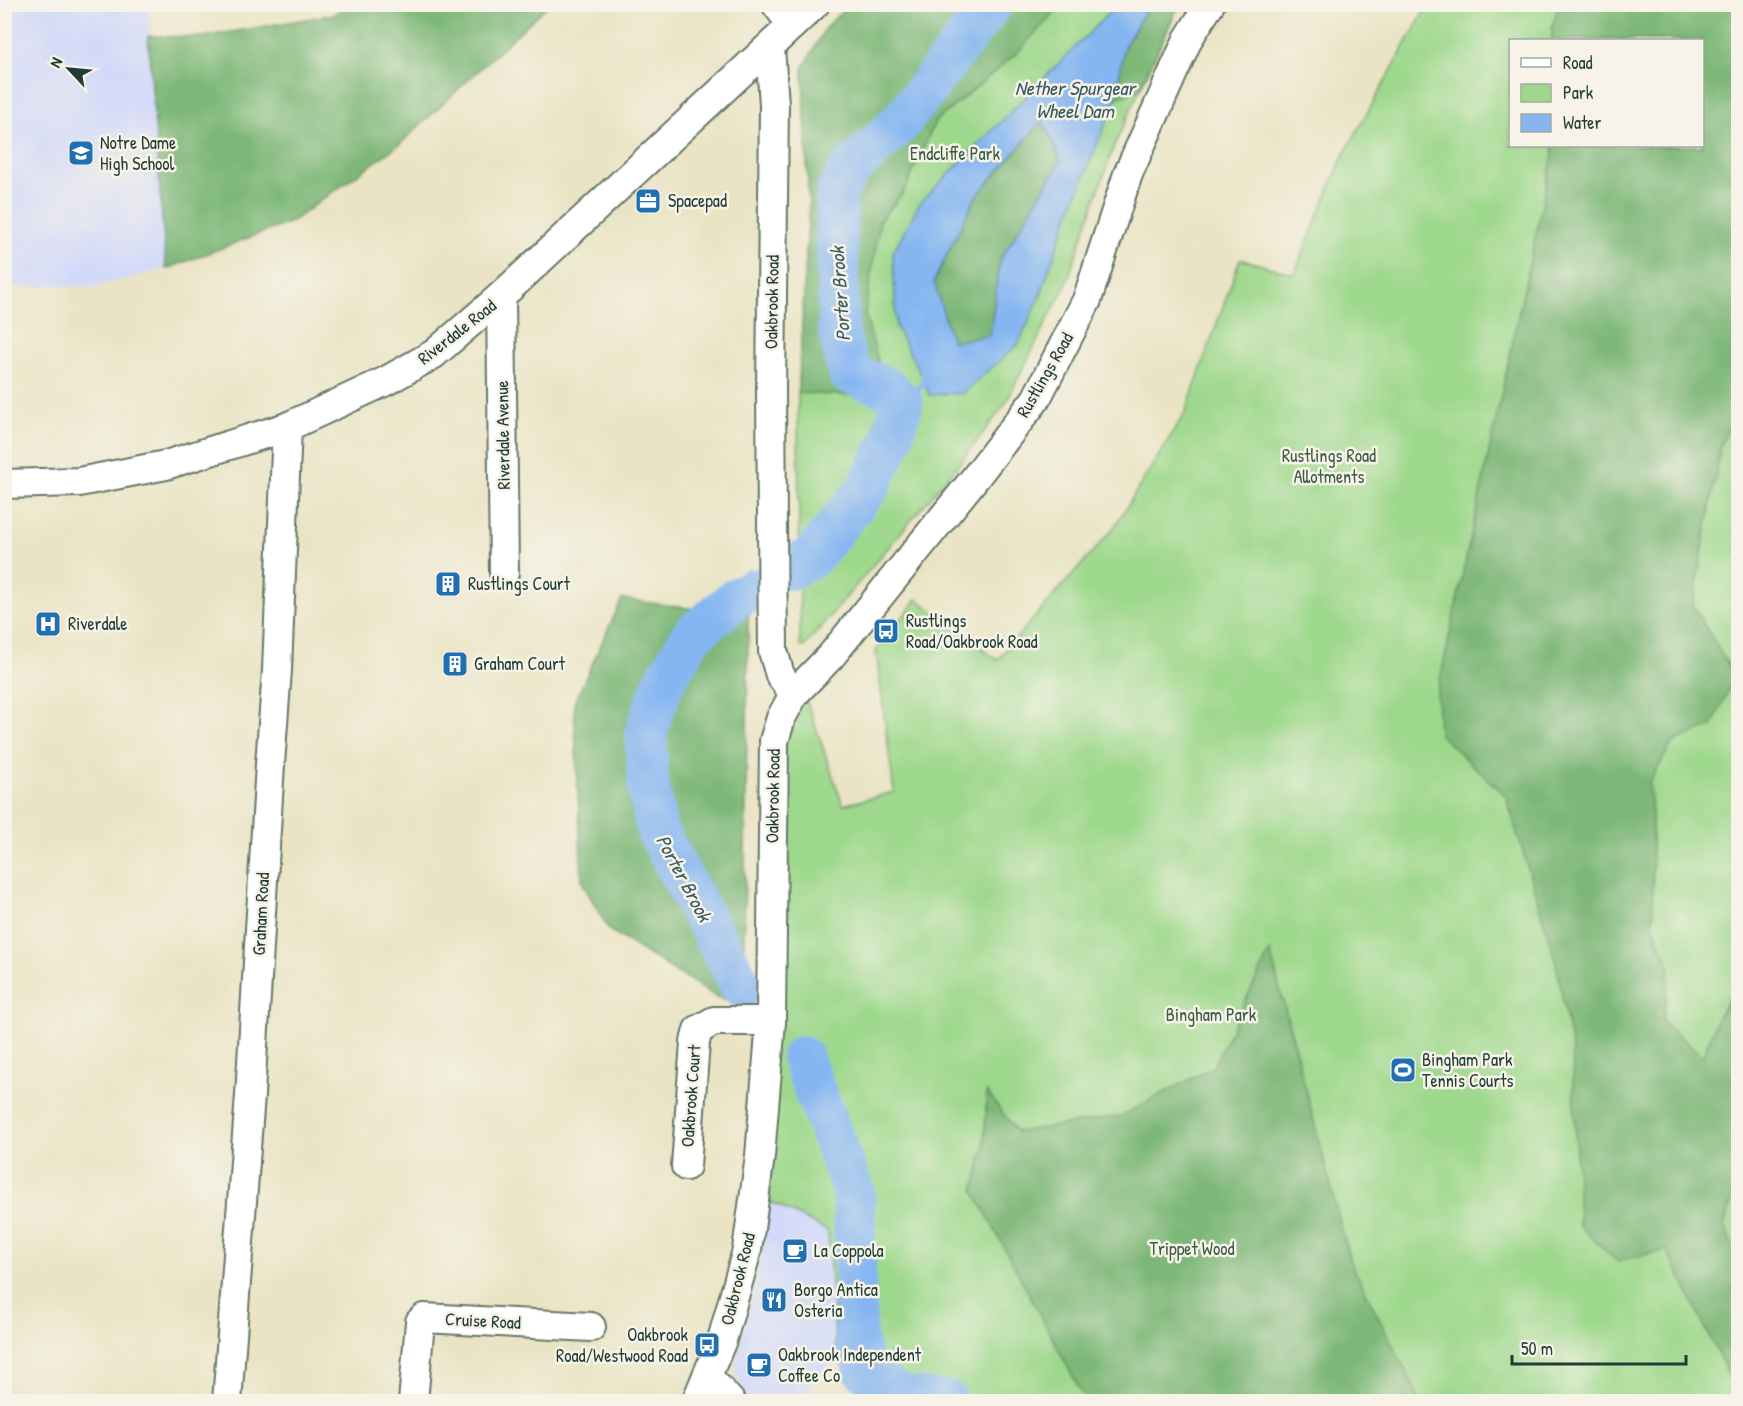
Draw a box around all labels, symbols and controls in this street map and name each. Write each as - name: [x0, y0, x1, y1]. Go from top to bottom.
- north arrow: [39, 39, 99, 99]
- legend: [1509, 39, 1704, 147]
- text: Road: [1563, 50, 1593, 75]
- text: N: [44, 53, 67, 71]
- water label: Nether Spurgear Wheel Dam: [1015, 74, 1137, 124]
- text: Park: [1563, 80, 1594, 105]
- text: Water: [1563, 110, 1601, 135]
- place label: Notre Dame High School: [100, 130, 176, 176]
- school or university icon: Notre Dame High School: [66, 138, 96, 168]
- park label: Endcliffe Park: [910, 141, 1000, 166]
- office icon: Spacepad: [633, 186, 663, 216]
- place label: Spacepad: [668, 188, 727, 213]
- water label: Porter Brook: [823, 244, 856, 342]
- street label: Oakbrook Road: [758, 255, 785, 349]
- street label: Riverdale Road: [412, 293, 501, 370]
- street label: Rustlings Road: [1010, 328, 1079, 422]
- street label: Riverdale Avenue: [489, 380, 516, 490]
- park label: Rustlings Road Allotments: [1282, 443, 1376, 489]
- building icon: Rustlings Court: [433, 569, 463, 599]
- place label: Rustlings Court: [468, 571, 571, 596]
- place label: Rustlings Road/Oakbrook Road: [906, 608, 1038, 654]
- hospital icon: Riverdale: [33, 609, 63, 639]
- place label: Riverdale: [68, 611, 128, 636]
- bus stop icon: Rustlings Road/Oakbrook Road: [871, 616, 901, 646]
- building icon: Graham Court: [440, 649, 470, 679]
- place label: Graham Court: [474, 651, 566, 676]
- street label: Oakbrook Road: [759, 749, 786, 843]
- water label: Porter Brook: [650, 830, 719, 927]
- street label: Graham Road: [246, 872, 275, 956]
- park label: Bingham Park: [1166, 1002, 1257, 1027]
- street label: Oakbrook Court: [674, 1043, 707, 1148]
- place label: Bingham Park Tennis Courts: [1422, 1047, 1513, 1093]
- sports icon: Bingham Park Tennis Courts: [1388, 1055, 1418, 1085]
- street label: Oakbrook Road: [714, 1230, 761, 1328]
- cafe icon: La Coppola: [780, 1236, 810, 1266]
- park label: Trippet Wood: [1150, 1236, 1234, 1261]
- place label: La Coppola: [814, 1238, 884, 1263]
- place label: Borgo Antica Osteria: [794, 1277, 878, 1323]
- restaurant icon: Borgo Antica Osteria: [759, 1285, 789, 1315]
- street label: Cruise Road: [445, 1306, 522, 1335]
- place label: Oakbrook Road/Westwood Road: [556, 1322, 689, 1368]
- scale bar: [1512, 1328, 1686, 1366]
- bus stop icon: Oakbrook Road/Westwood Road: [692, 1330, 722, 1360]
- text: 50 m: [1521, 1336, 1553, 1361]
- place label: Oakbrook Independent Coffee Co: [778, 1342, 922, 1388]
- cafe icon: Oakbrook Independent Coffee Co: [744, 1350, 774, 1380]

